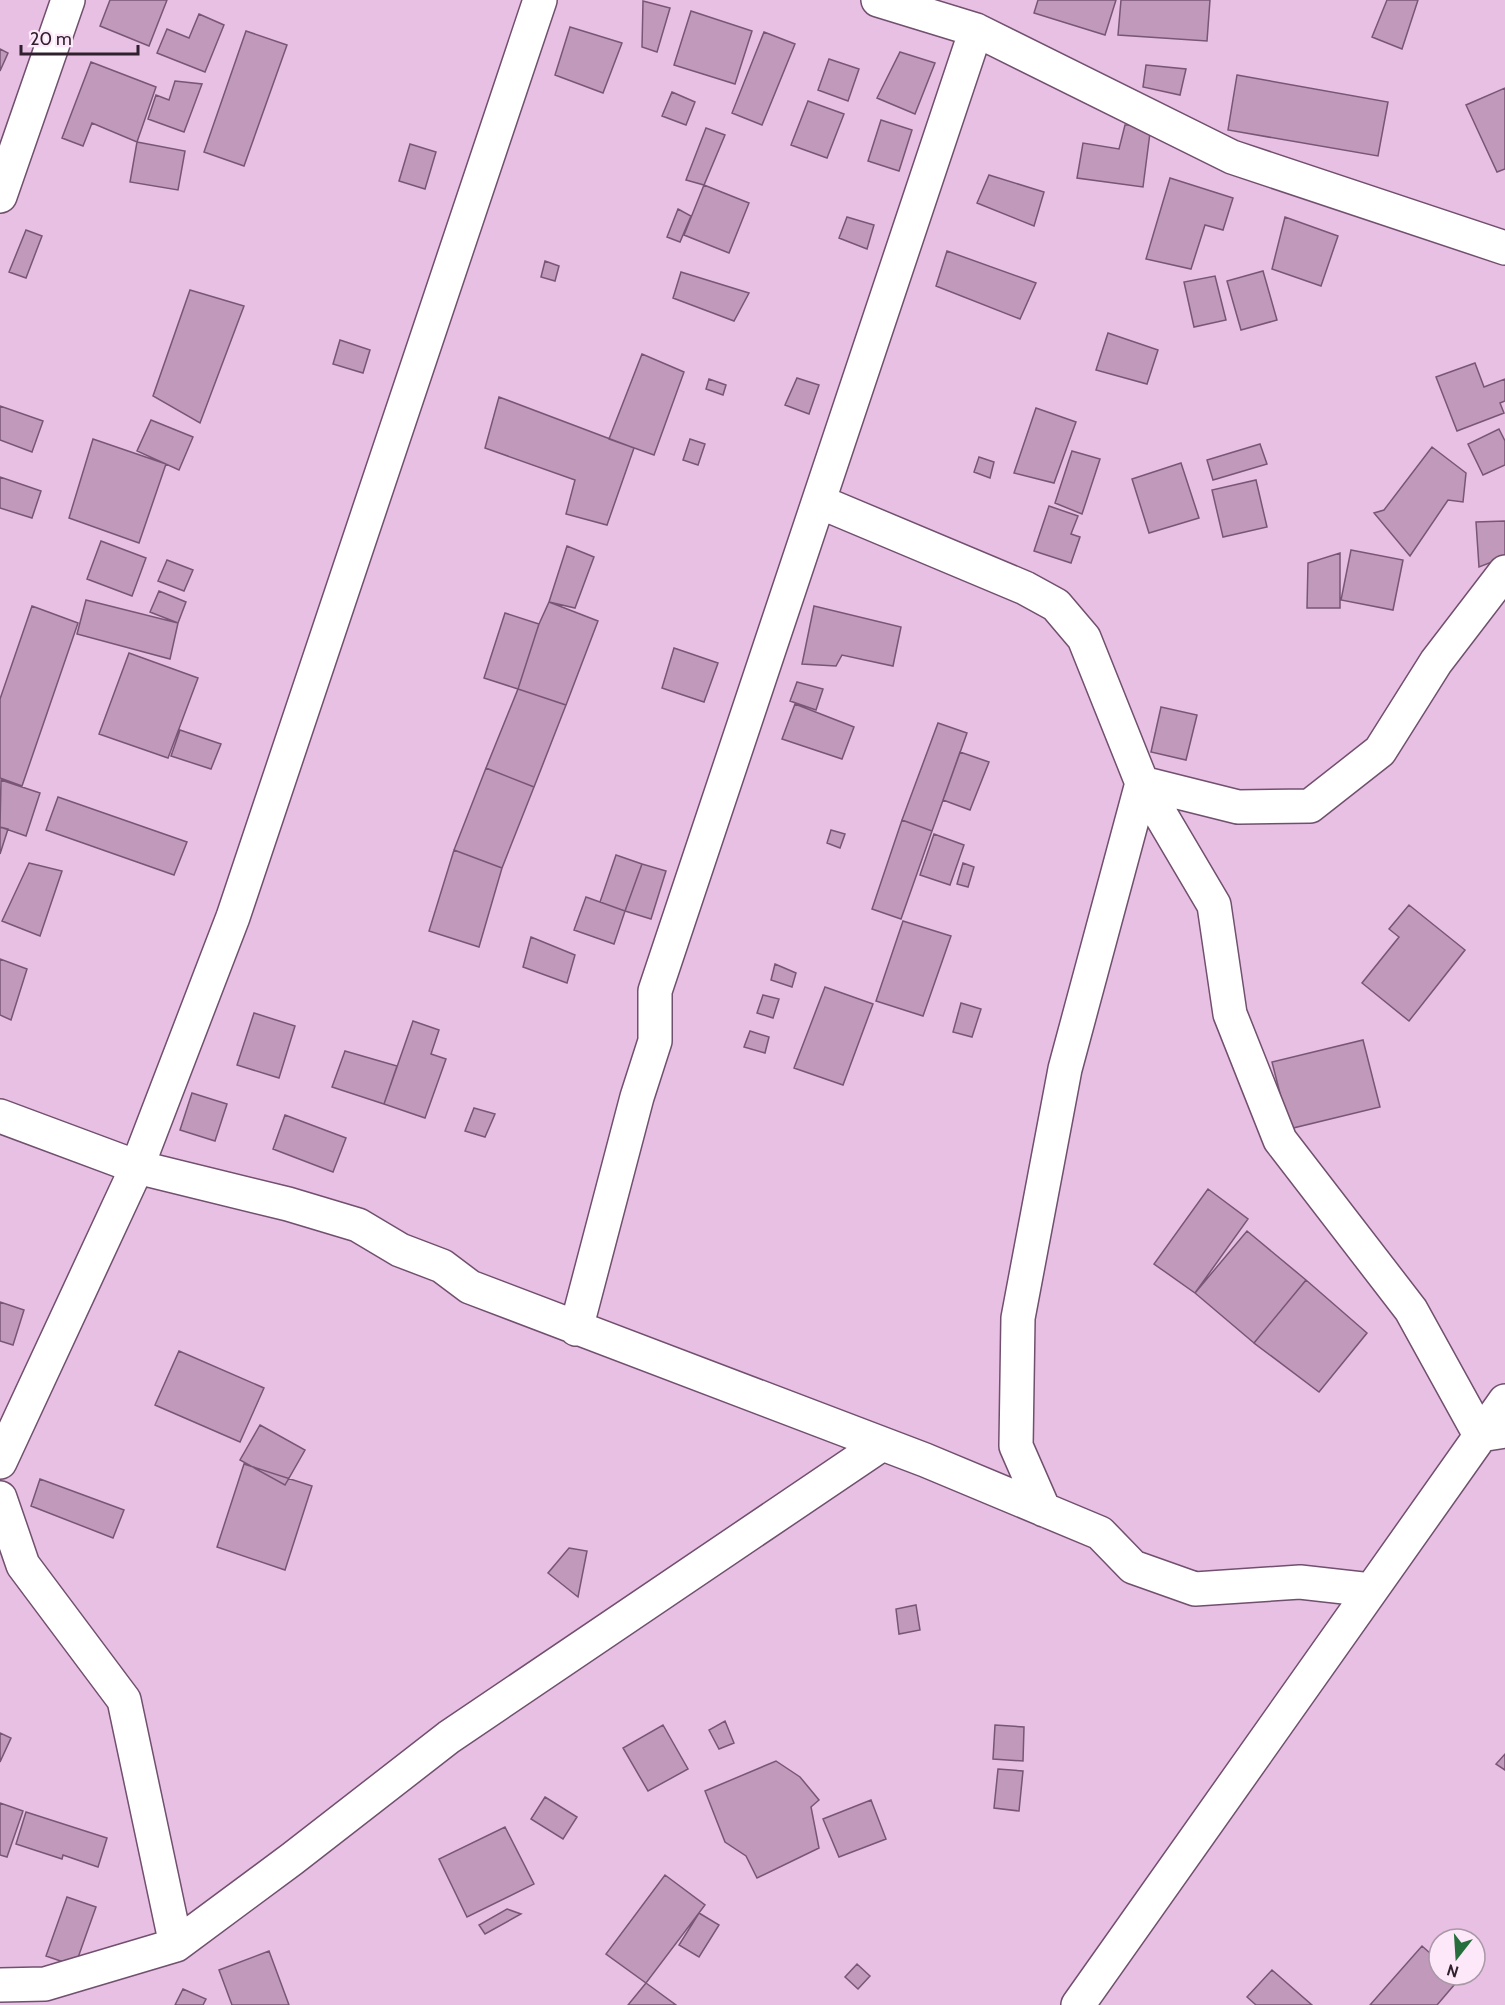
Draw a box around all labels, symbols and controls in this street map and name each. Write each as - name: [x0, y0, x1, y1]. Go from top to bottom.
- scale bar: [21, 18, 138, 56]
- text: 20 m: [30, 28, 72, 50]
- north arrow: [1427, 1927, 1487, 1987]
- text: N: [1445, 1960, 1461, 1982]

